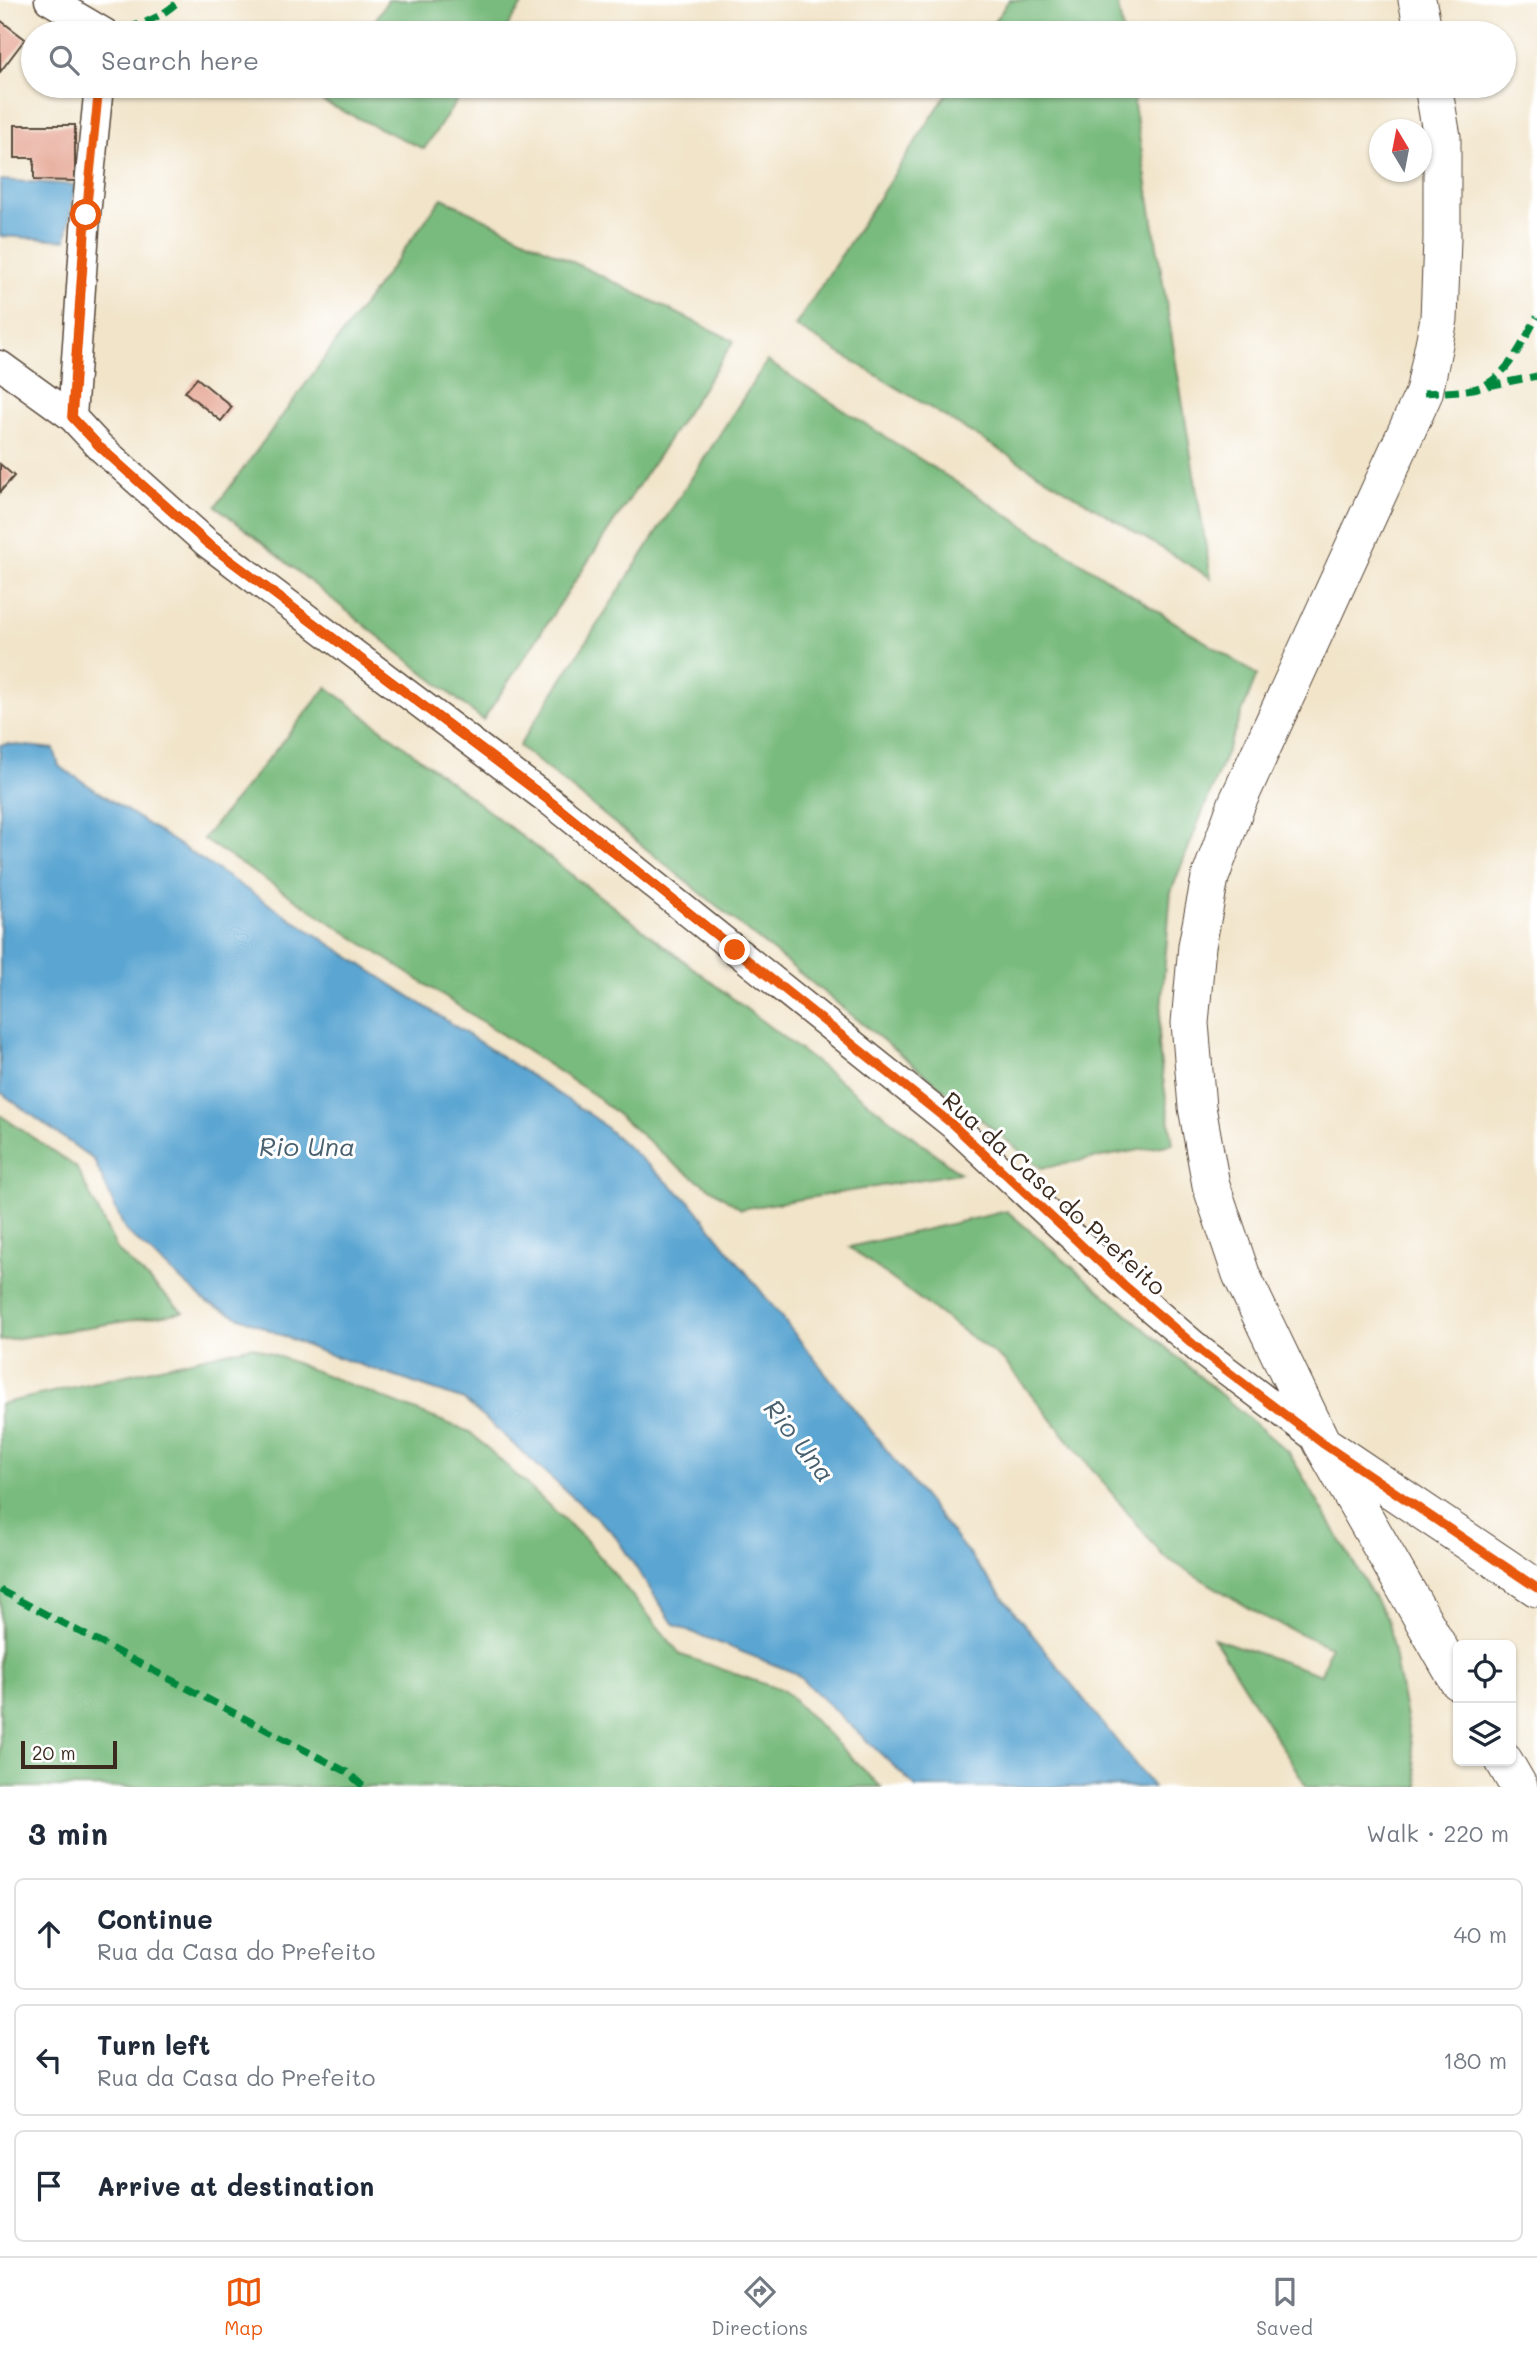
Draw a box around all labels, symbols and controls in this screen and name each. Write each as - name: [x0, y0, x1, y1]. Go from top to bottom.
- search box: [21, 21, 1516, 98]
- icon: search: [45, 41, 83, 79]
- text: Search here: [101, 43, 259, 77]
- north arrow: [1369, 119, 1432, 182]
- route start: [70, 199, 101, 230]
- route end: [719, 934, 750, 965]
- street label: Rua da Casa do Prefeito: [937, 1084, 1173, 1302]
- water label: Rio Una: [259, 1129, 355, 1163]
- water label: Rio Una: [757, 1392, 843, 1489]
- map controls: [1453, 1640, 1516, 1766]
- button: locate: [1453, 1640, 1516, 1703]
- button: layers: [1453, 1703, 1516, 1766]
- scale bar: [21, 1738, 117, 1770]
- text: 20 m: [32, 1740, 76, 1765]
- text: 3 min: [28, 1813, 108, 1853]
- text: Walk · 220 m: [1366, 1818, 1509, 1848]
- text: Continue: [97, 1902, 213, 1936]
- icon: ahead: [30, 1915, 68, 1953]
- text: 40 m: [1454, 1919, 1507, 1949]
- text: Rua da Casa do Prefeito: [97, 1936, 375, 1966]
- text: Turn left: [97, 2028, 210, 2062]
- icon: left: [30, 2041, 68, 2079]
- text: 180 m: [1443, 2045, 1507, 2075]
- text: Rua da Casa do Prefeito: [97, 2062, 375, 2092]
- icon: arrive: [30, 2167, 68, 2205]
- text: Arrive at destination: [97, 2169, 374, 2203]
- tab: Map: [224, 2273, 263, 2340]
- tab: Directions: [711, 2273, 808, 2340]
- tab: Saved: [1256, 2273, 1313, 2340]

